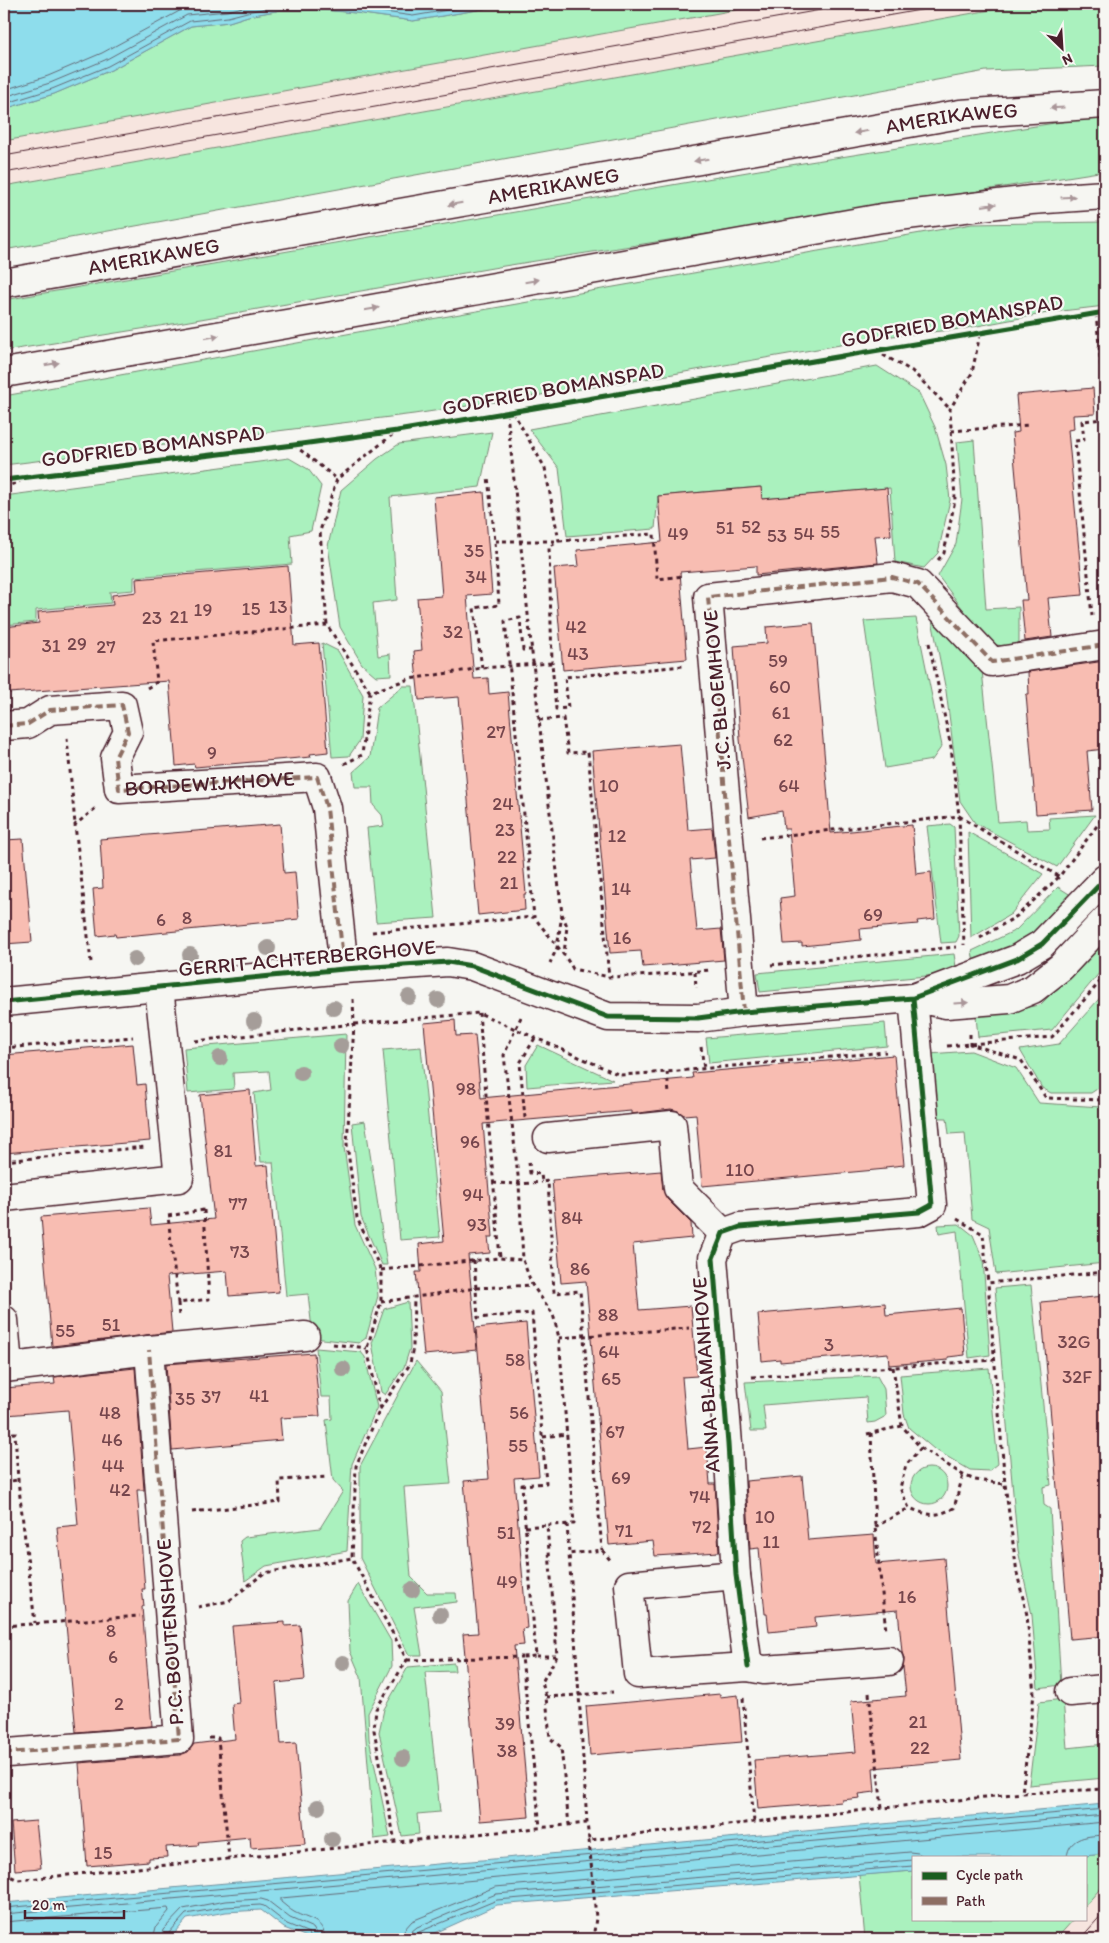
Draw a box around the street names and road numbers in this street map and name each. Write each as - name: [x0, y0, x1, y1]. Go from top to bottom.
- street label: AMERIKAWEG: [883, 97, 1019, 139]
- street label: AMERIKAWEG: [486, 161, 621, 209]
- street label: AMERIKAWEG: [86, 232, 221, 280]
- street label: GODFRIED BOMANSPAD: [839, 289, 1065, 352]
- street label: GODFRIED BOMANSPAD: [440, 357, 666, 420]
- street label: GODFRIED BOMANSPAD: [40, 419, 266, 472]
- street label: J.C. BLOEMHOVE: [697, 609, 736, 771]
- street label: BORDEWIJKHOVE: [124, 765, 295, 801]
- street label: GERRIT ACHTERBERGHOVE: [177, 934, 437, 981]
- street label: ANNA BLAMANHOVE: [686, 1276, 725, 1474]
- street label: P.C. BOUTENSHOVE: [151, 1538, 188, 1726]

